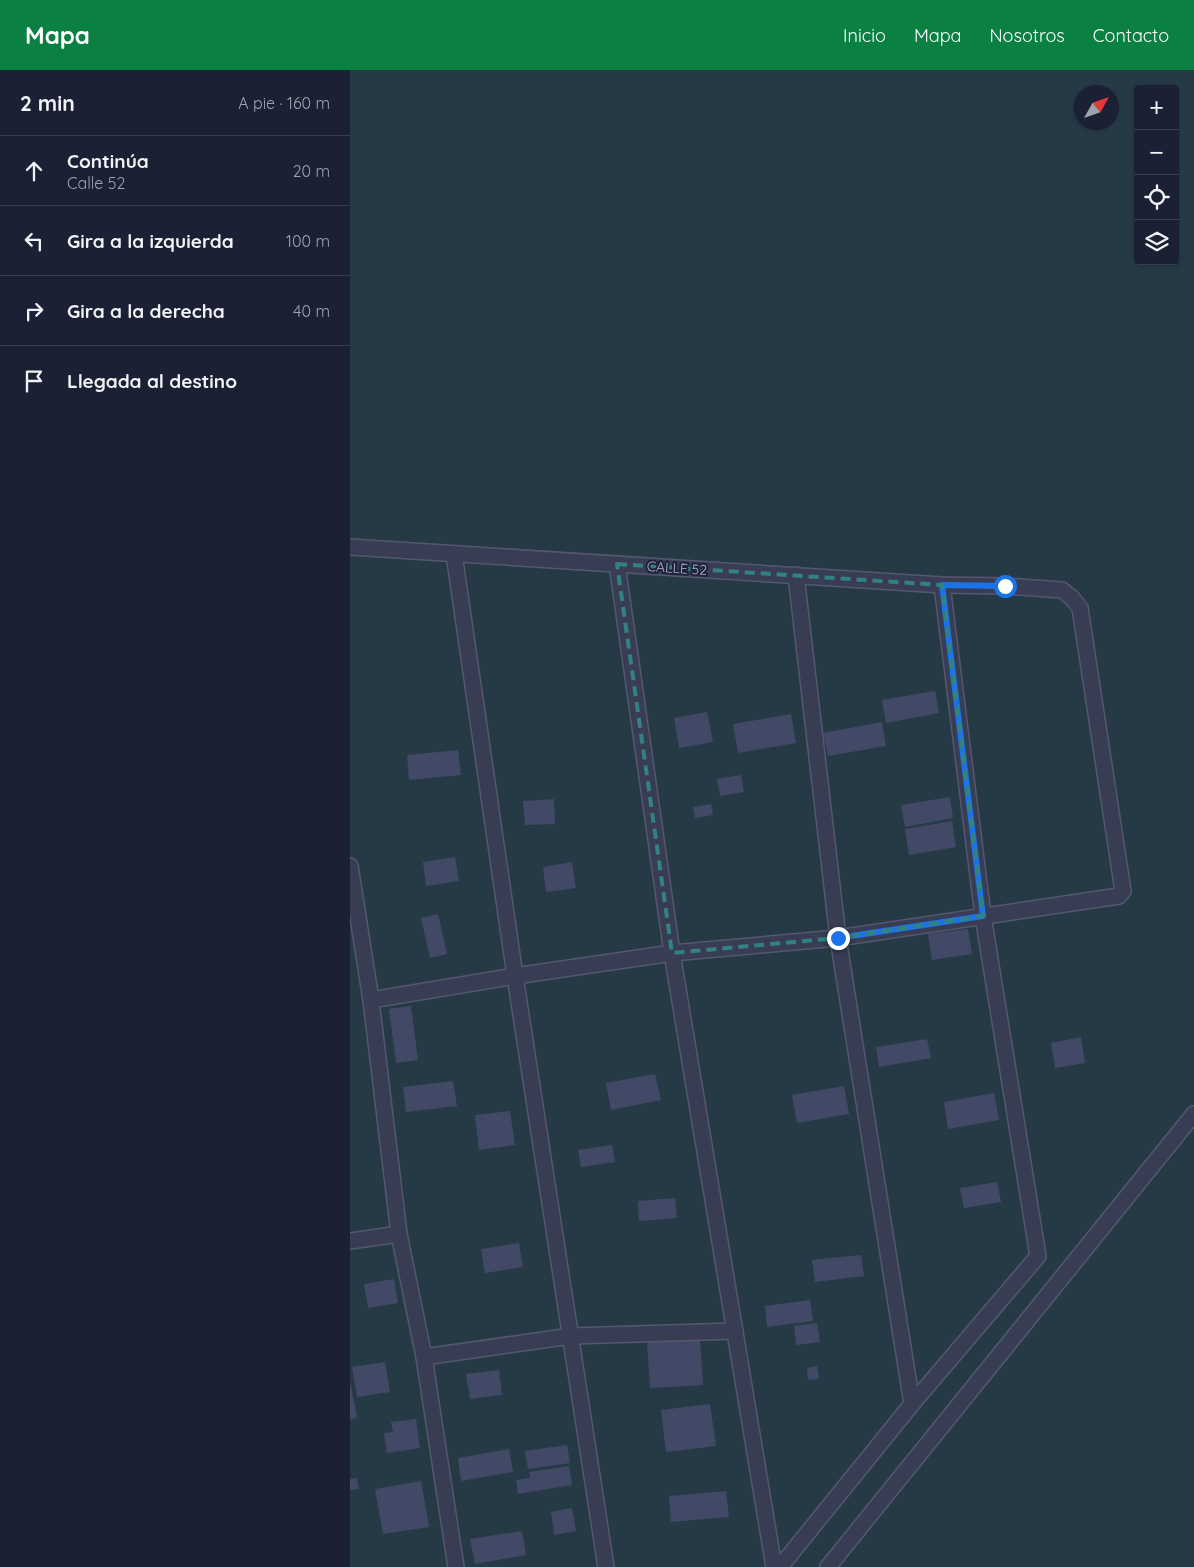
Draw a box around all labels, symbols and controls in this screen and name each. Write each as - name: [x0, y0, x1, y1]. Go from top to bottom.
- text: Mapa: [25, 20, 90, 50]
- text: Inicio: [843, 24, 886, 47]
- text: Mapa: [914, 24, 962, 47]
- text: Nosotros: [990, 24, 1065, 47]
- text: Contacto: [1093, 24, 1169, 47]
- north arrow: [1074, 85, 1119, 130]
- map controls: [1134, 85, 1179, 265]
- button: +: [1134, 85, 1179, 130]
- text: 2 min: [20, 90, 75, 116]
- text: A pie · 160 m: [238, 93, 330, 113]
- button: −: [1134, 130, 1179, 175]
- text: Continúa: [67, 149, 149, 173]
- icon: ahead: [20, 157, 48, 185]
- text: 20 m: [293, 161, 330, 181]
- text: Calle 52: [67, 173, 125, 193]
- button: locate: [1134, 175, 1179, 220]
- button: layers: [1134, 220, 1179, 265]
- icon: left: [20, 227, 48, 255]
- text: Gira a la izquierda: [67, 229, 234, 253]
- text: 100 m: [286, 231, 330, 251]
- icon: right: [20, 297, 48, 325]
- text: Gira a la derecha: [67, 299, 225, 323]
- text: 40 m: [293, 301, 330, 321]
- icon: arrive: [20, 367, 48, 395]
- text: Llegada al destino: [67, 369, 237, 393]
- street label: CALLE 52: [646, 557, 708, 579]
- route start: [994, 575, 1017, 598]
- route end: [827, 927, 850, 950]

